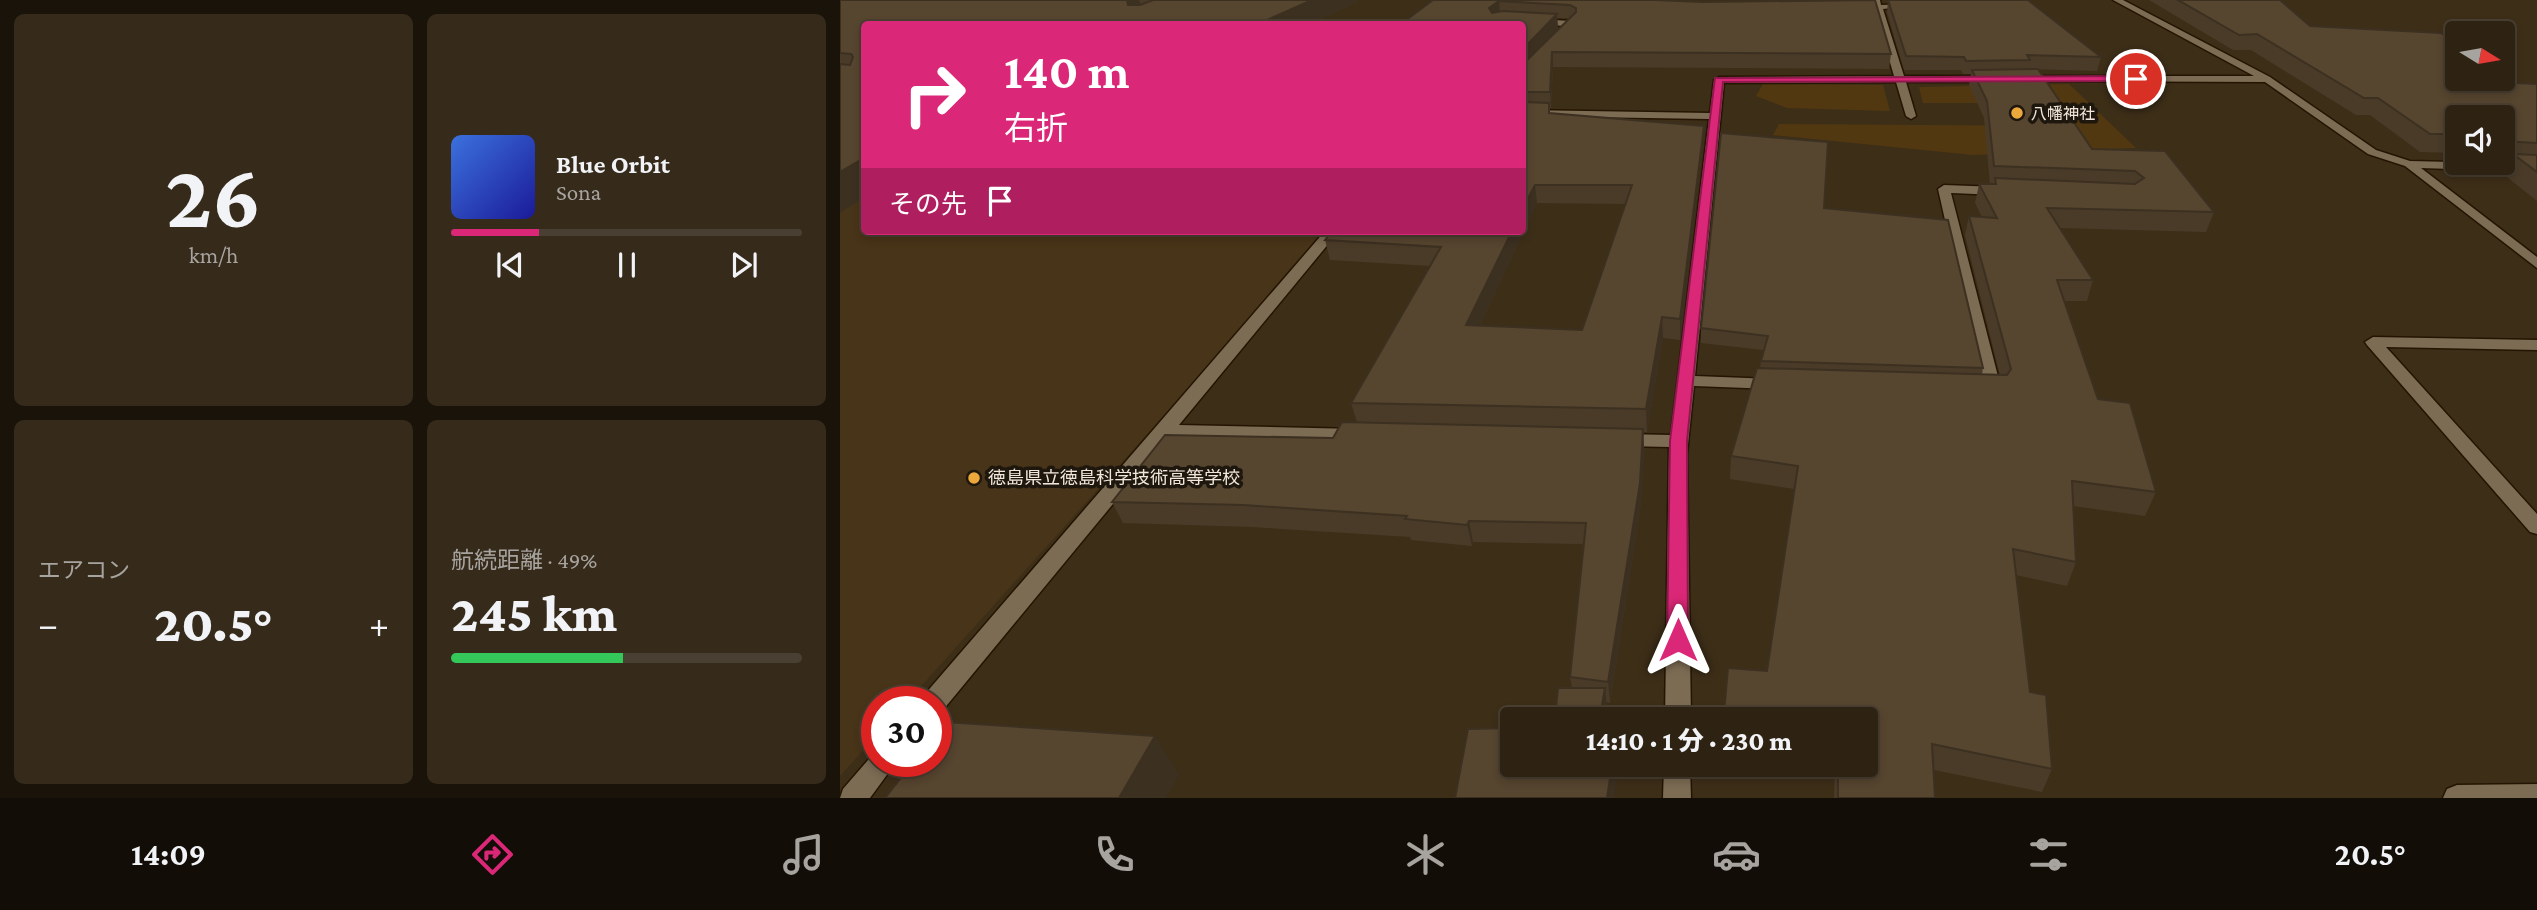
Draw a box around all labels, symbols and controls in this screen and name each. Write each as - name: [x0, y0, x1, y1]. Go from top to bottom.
- north arrow: [2445, 21, 2515, 91]
- map controls: [2445, 21, 2515, 175]
- text: 140 m: [1004, 44, 1129, 99]
- icon: right: [889, 49, 980, 140]
- pin: [2106, 49, 2166, 109]
- icon: arrive: [2117, 60, 2155, 98]
- marker: 八幡神社: [2009, 105, 2025, 121]
- place label: 八幡神社: [2031, 105, 2095, 122]
- button: sound: [2445, 105, 2515, 175]
- text: 右折: [1004, 110, 1068, 146]
- text: 26: [165, 145, 262, 247]
- text: Blue Orbit: [556, 150, 670, 179]
- text: Sona: [556, 179, 601, 205]
- icon: arrive: [981, 182, 1019, 220]
- text: その先: [889, 190, 967, 219]
- text: km/h: [189, 242, 238, 268]
- icon: previous: [491, 246, 529, 284]
- icon: pause: [608, 246, 646, 284]
- icon: next: [725, 246, 763, 284]
- place label: 徳島県立徳島科学技術高等学校: [988, 468, 1240, 488]
- marker: 徳島県立徳島科学技術高等学校: [966, 470, 982, 486]
- text: 航続距離 · 49%: [451, 547, 597, 573]
- text: エアコン: [38, 557, 130, 583]
- text: 245 km: [451, 584, 617, 642]
- text: 20.5°: [154, 594, 273, 652]
- text: −: [38, 603, 58, 645]
- text: +: [369, 603, 389, 645]
- position arrow: [1641, 603, 1715, 677]
- speed limit sign: 30: [861, 686, 952, 777]
- text: 14:10 · 1 分 · 230 m: [1586, 727, 1792, 756]
- icon: directions: [468, 830, 517, 879]
- icon: music: [779, 830, 828, 879]
- icon: phone: [1090, 830, 1139, 879]
- icon: climate: [1401, 830, 1450, 879]
- icon: car: [1712, 830, 1761, 879]
- icon: filters: [2024, 830, 2073, 879]
- text: 14:09: [131, 836, 206, 872]
- text: 20.5°: [2335, 836, 2406, 872]

